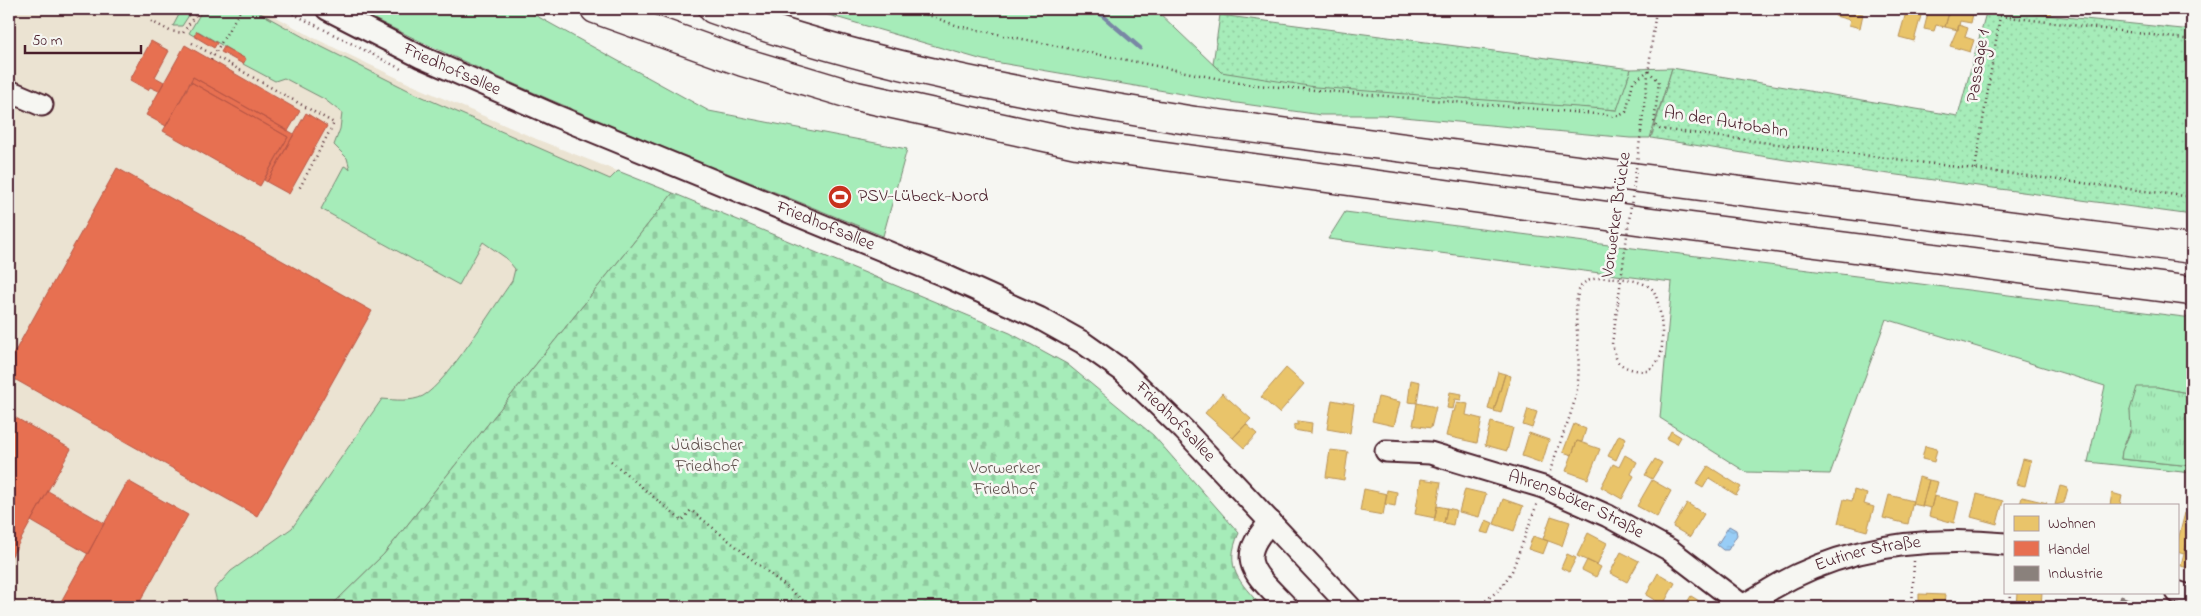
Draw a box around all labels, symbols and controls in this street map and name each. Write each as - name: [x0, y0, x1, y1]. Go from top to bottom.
- scale bar: [25, 22, 141, 54]
- street label: Passage 1: [1960, 27, 1999, 104]
- text: 50 m: [32, 30, 63, 52]
- street label: Friedhofsallee: [397, 36, 506, 104]
- street label: An der Autobahn: [1662, 100, 1790, 146]
- street label: Vorwerker Brücke: [1595, 150, 1639, 281]
- sports icon: PSV-Lübeck-Nord: [827, 184, 853, 210]
- place label: PSV-Lübeck-Nord: [858, 184, 988, 210]
- street label: Friedhofsallee: [771, 194, 880, 259]
- street label: Friedhofsallee: [1128, 375, 1222, 469]
- park label: Jüdischer Friedhof: [671, 433, 743, 480]
- park label: Vorwerker Friedhof: [969, 456, 1041, 503]
- street label: Ahrensböker Straße: [1505, 464, 1649, 547]
- legend: [2004, 504, 2178, 594]
- text: Wohnen: [2048, 513, 2096, 535]
- street label: Eutiner Straße: [1811, 530, 1923, 579]
- text: Handel: [2048, 539, 2090, 561]
- text: Industrie: [2048, 563, 2103, 585]

